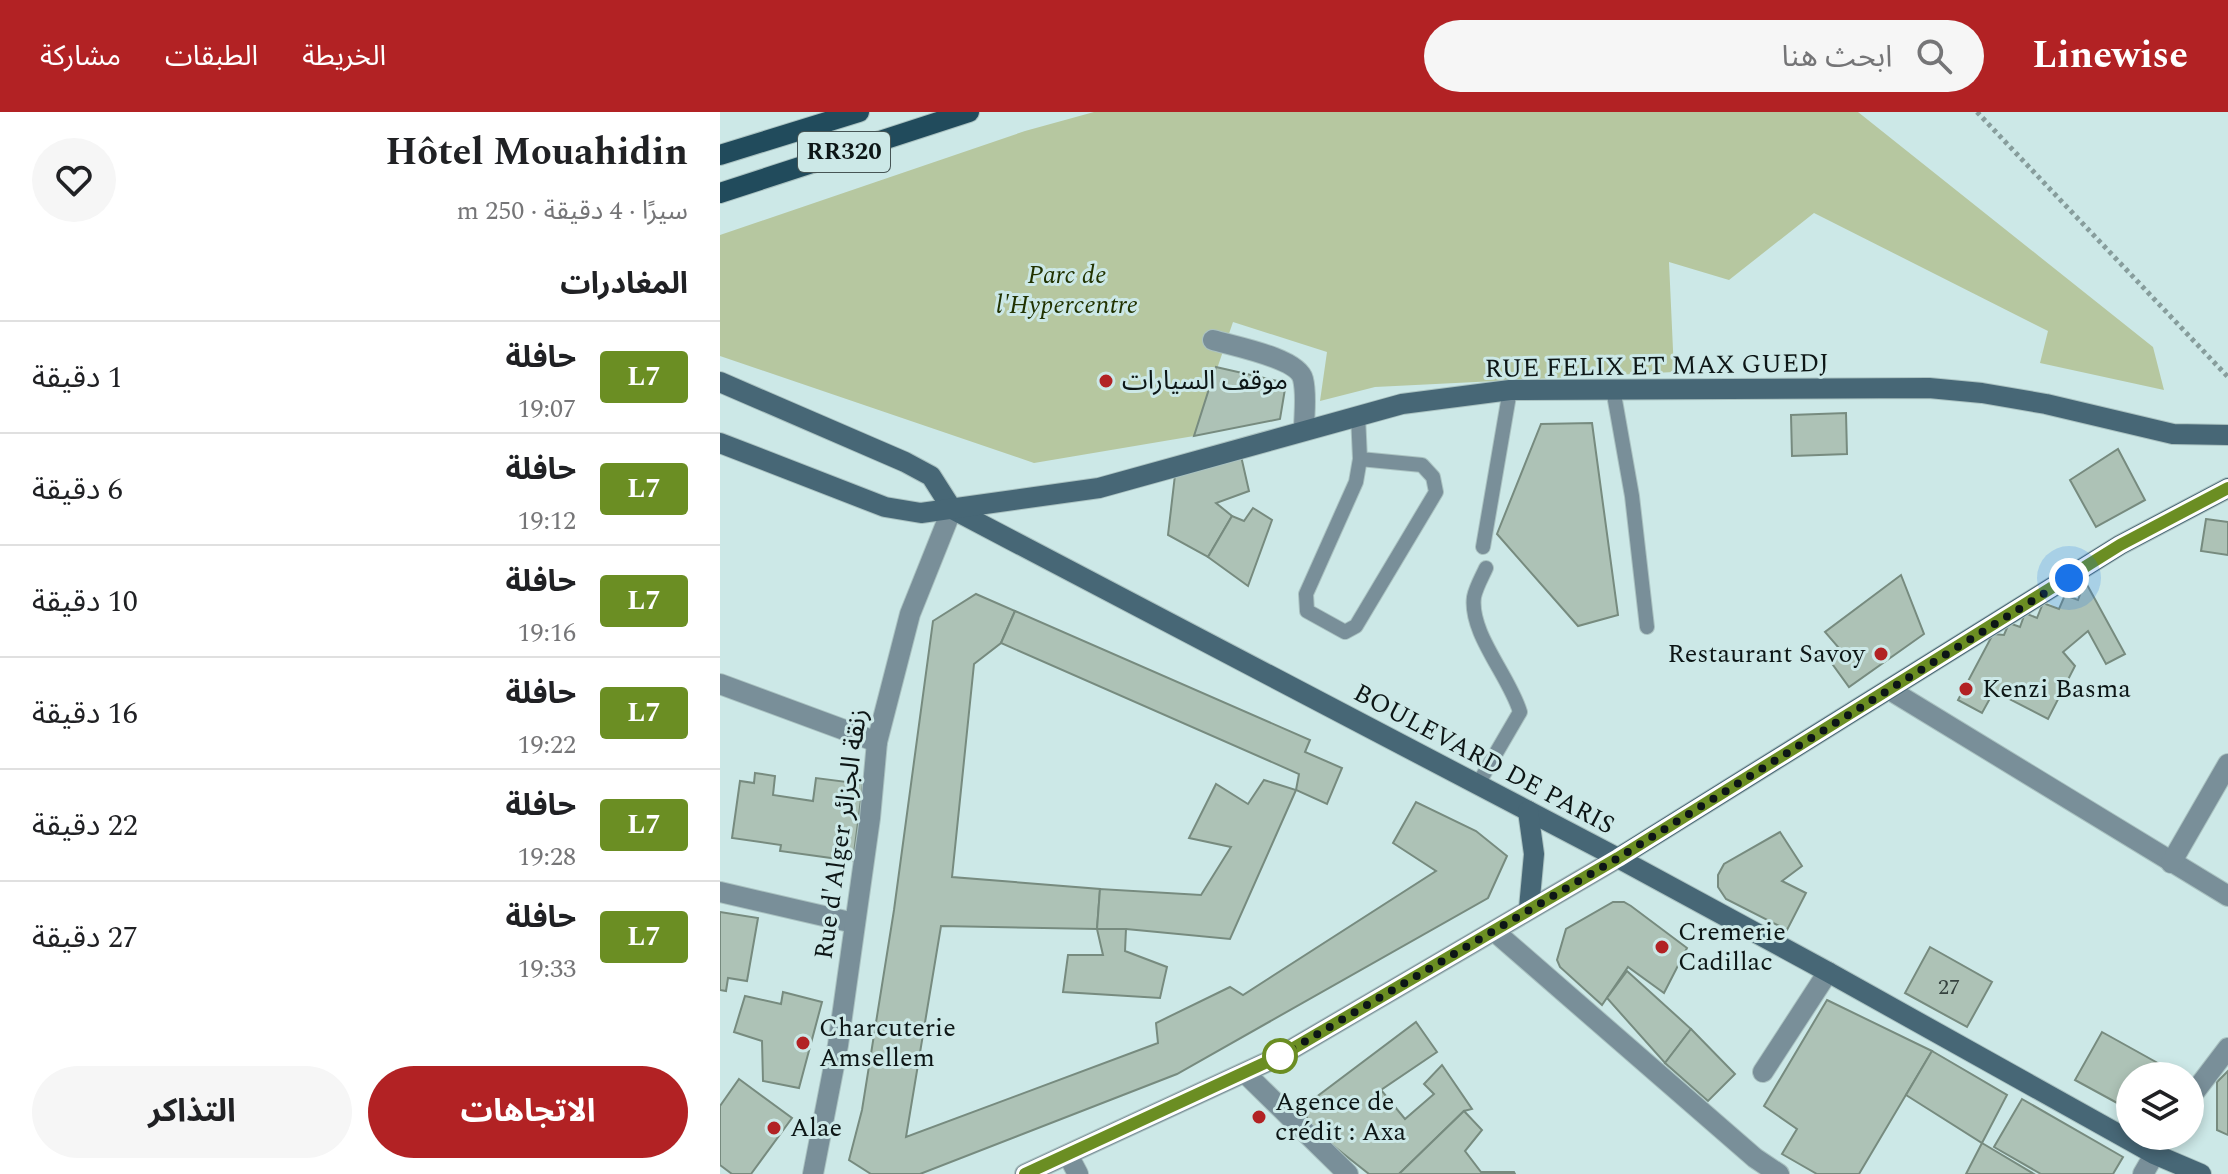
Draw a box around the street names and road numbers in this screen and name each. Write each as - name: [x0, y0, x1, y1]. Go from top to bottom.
- road number: RR320: [798, 132, 890, 172]
- street label: RUE FELIX ET MAX GUEDJ: [1484, 343, 1830, 389]
- street label: BOULEVARD DE PARIS: [1346, 673, 1622, 845]
- street label: Rue d'Alger زنقة الجزائر: [804, 706, 878, 962]

